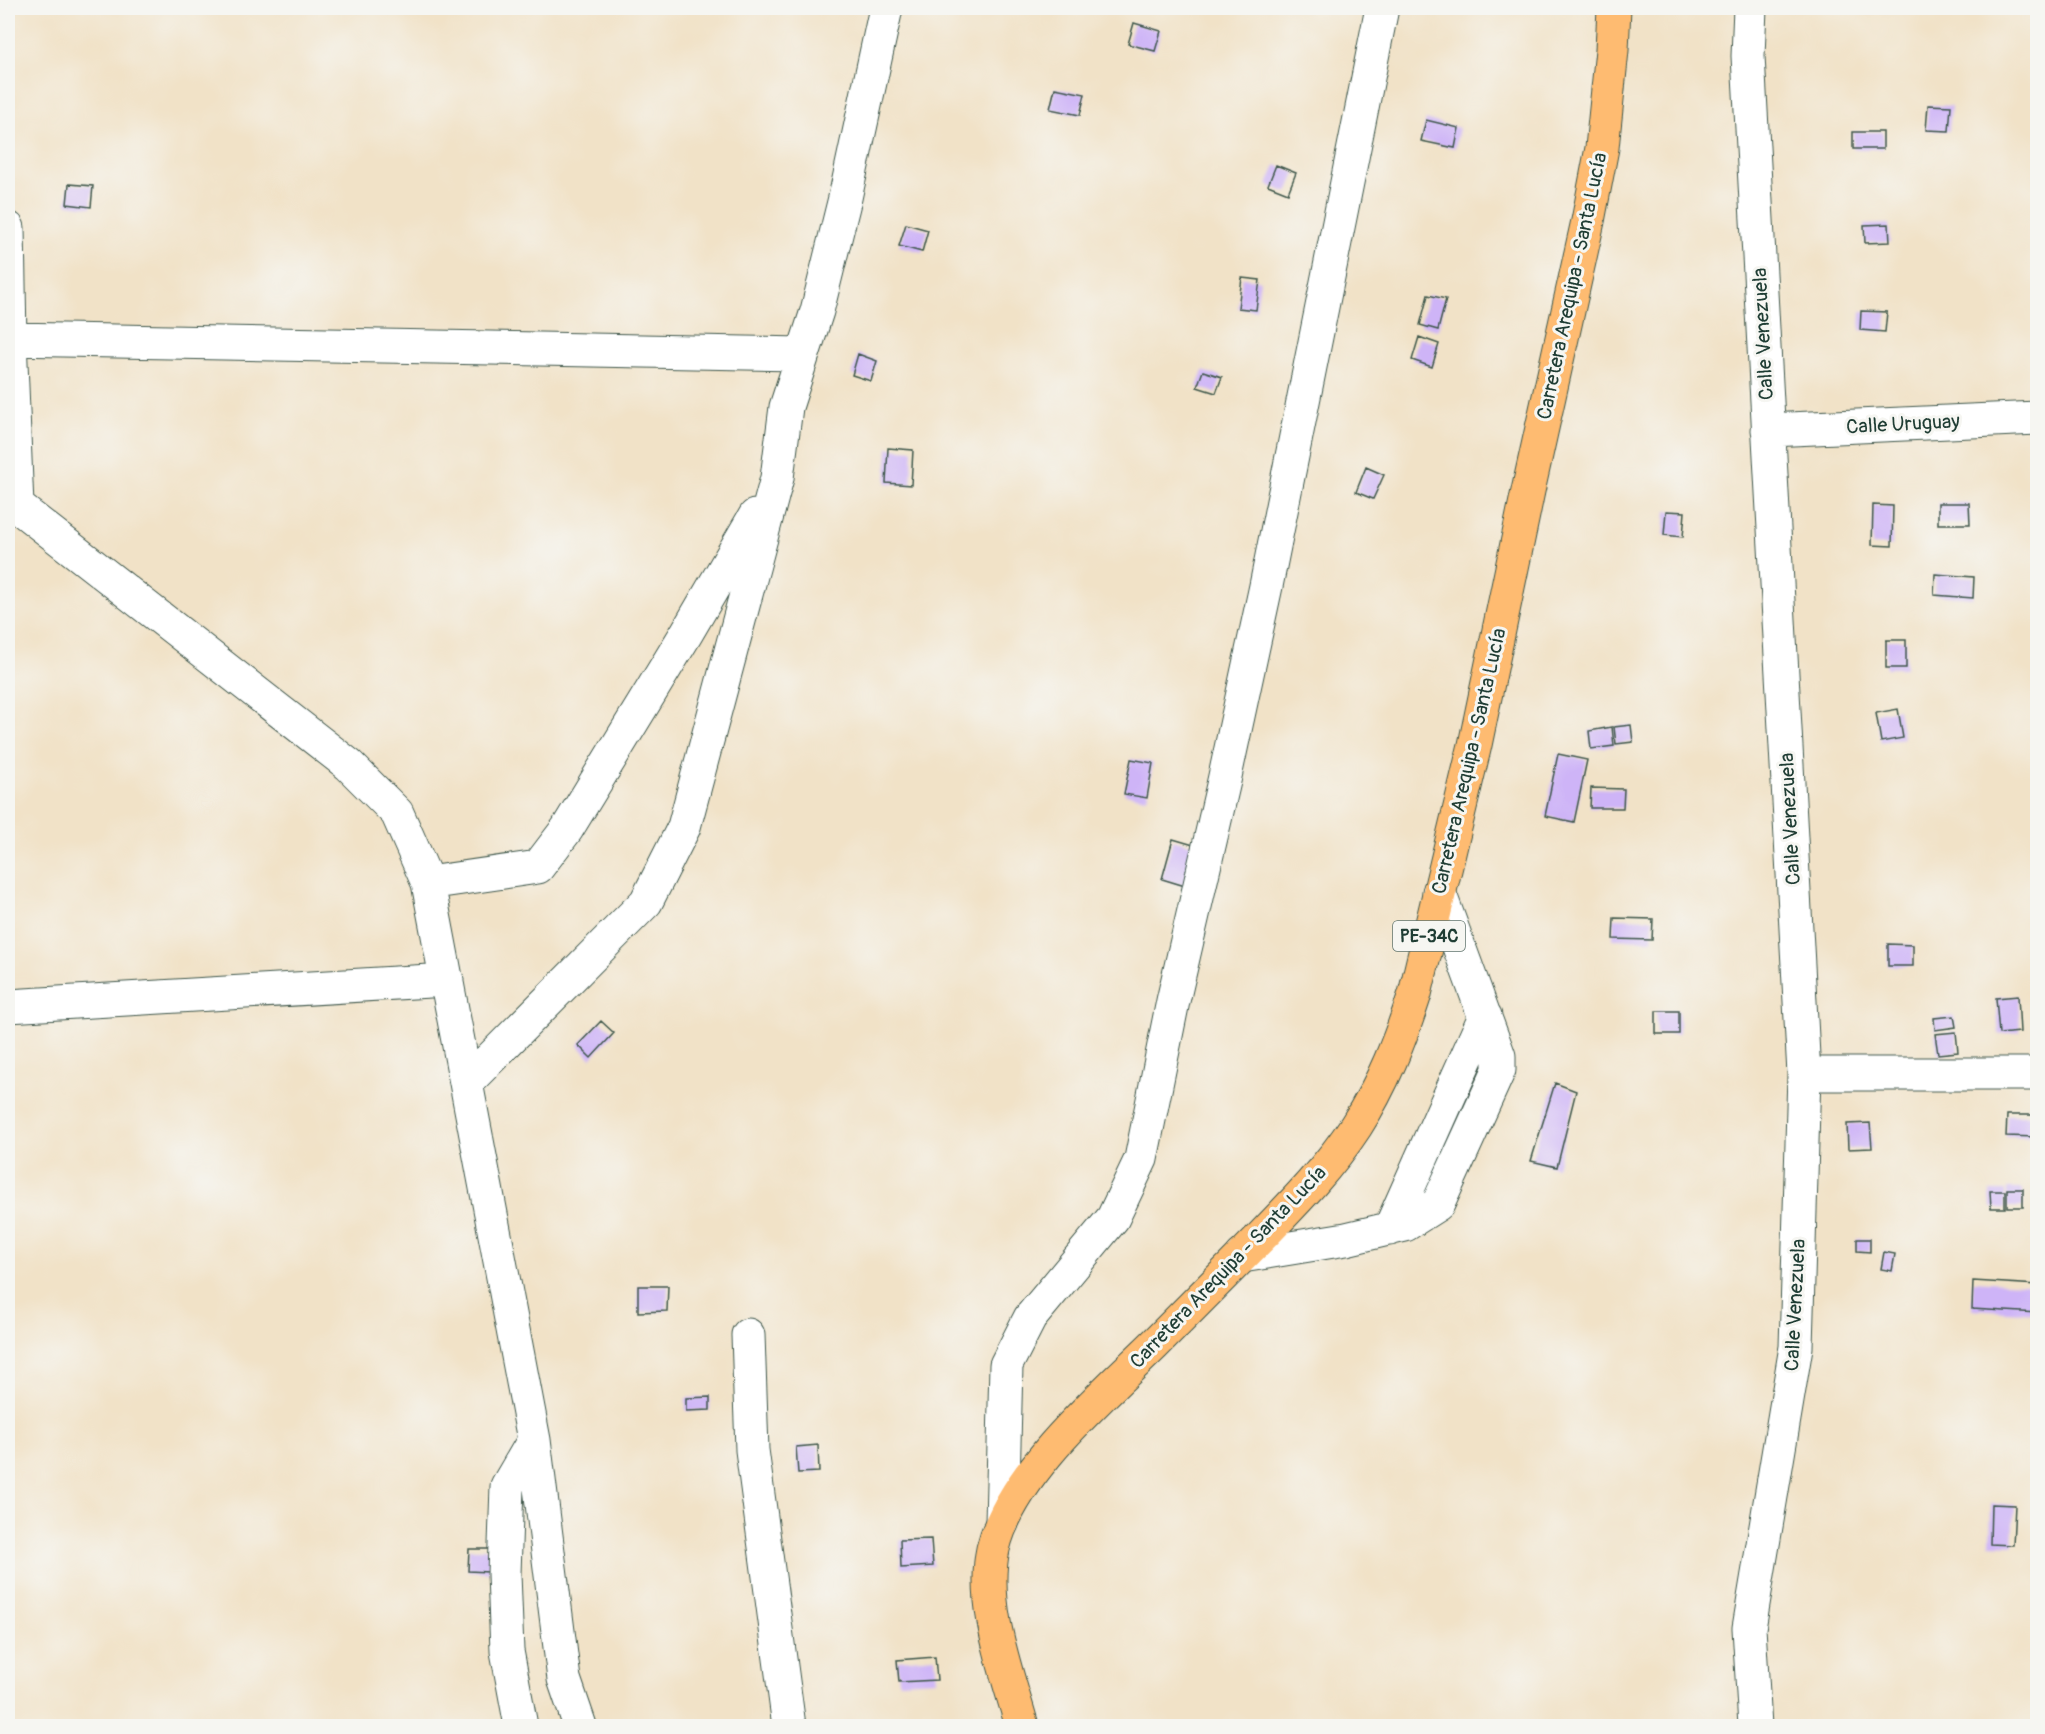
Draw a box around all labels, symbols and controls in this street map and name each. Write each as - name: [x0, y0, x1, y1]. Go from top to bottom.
- street label: Carretera Arequipa - Santa Lucía: [1531, 150, 1613, 422]
- street label: Calle Venezuela: [1747, 267, 1779, 401]
- street label: Calle Uruguay: [1846, 409, 1961, 439]
- street label: Carretera Arequipa - Santa Lucía: [1426, 626, 1512, 896]
- street label: Calle Venezuela: [1774, 752, 1806, 886]
- road number: PE-34C: [1393, 921, 1465, 951]
- street label: Carretera Arequipa - Santa Lucía: [1124, 1160, 1332, 1374]
- street label: Calle Venezuela: [1779, 1238, 1811, 1372]

